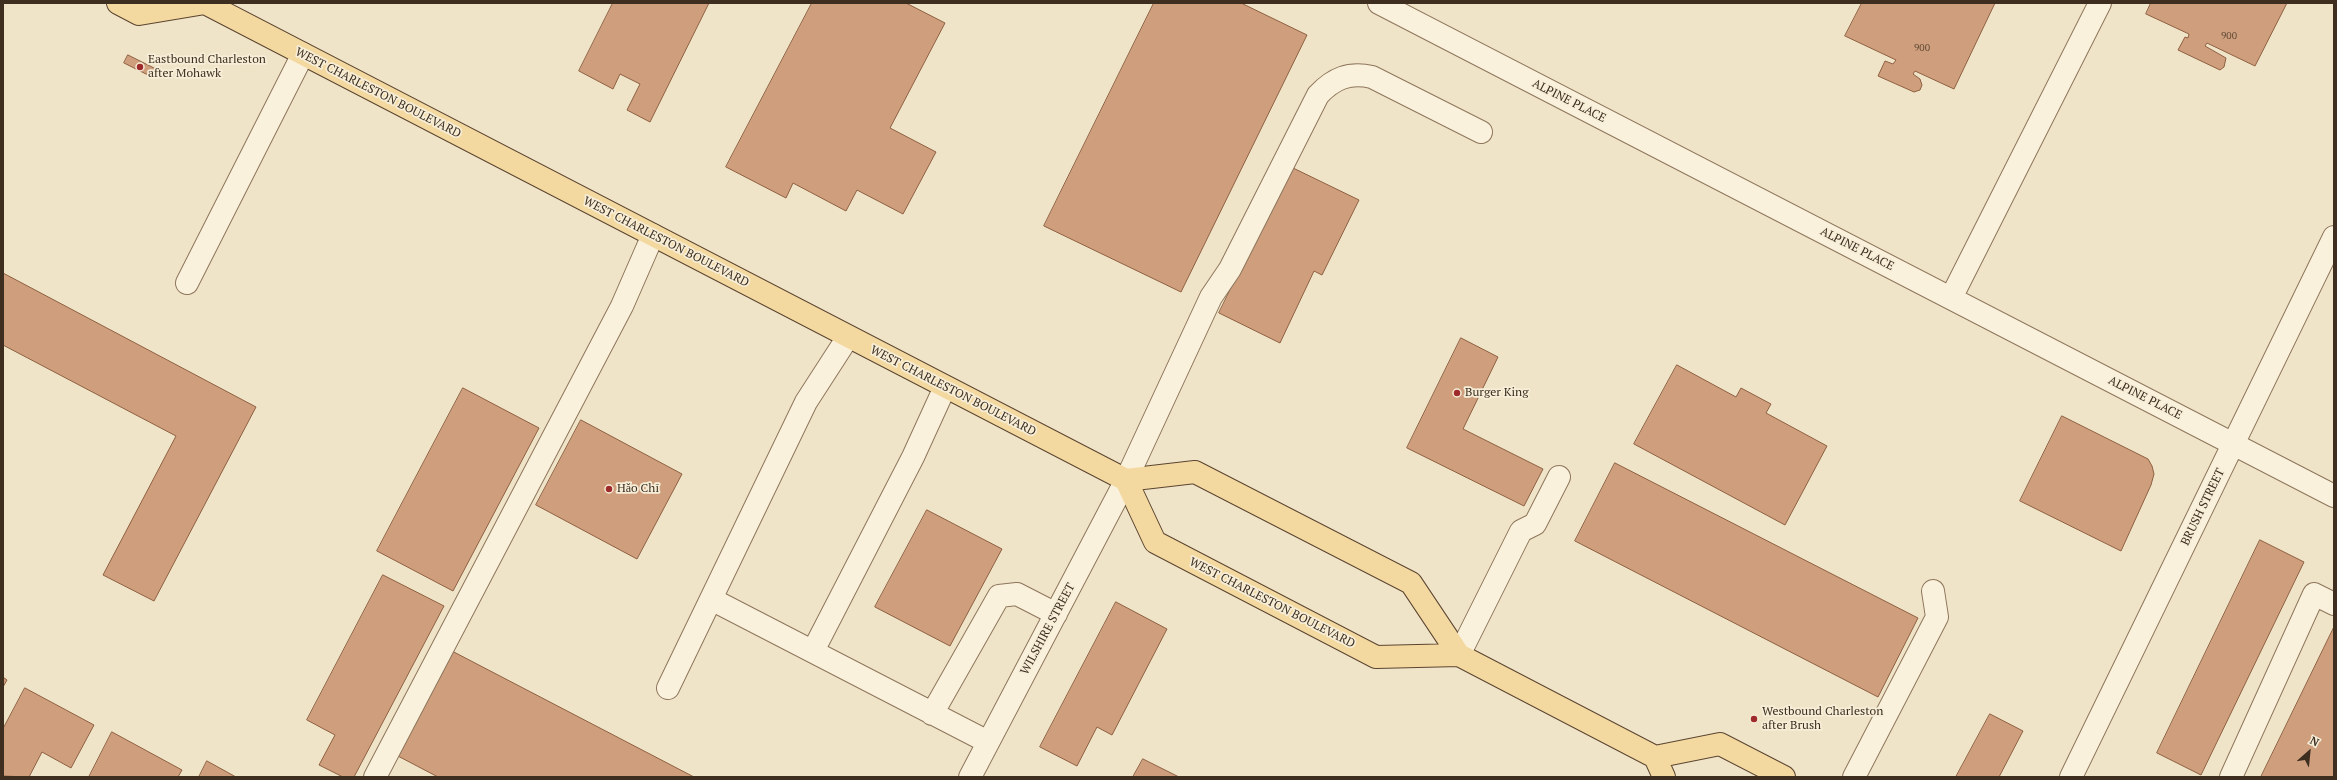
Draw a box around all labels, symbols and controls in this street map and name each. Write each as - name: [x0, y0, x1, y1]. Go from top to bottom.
- house number: 900: [2221, 30, 2237, 42]
- house number: 900: [1914, 42, 1930, 54]
- street label: WEST CHARLESTON BOULEVARD: [293, 45, 463, 141]
- place label: Eastbound Charleston after Mohawk: [148, 53, 266, 81]
- marker: Eastbound Charleston after Mohawk: [135, 62, 145, 72]
- street label: ALPINE PLACE: [1530, 76, 1608, 126]
- street label: WEST CHARLESTON BOULEVARD: [581, 194, 751, 290]
- street label: ALPINE PLACE: [1818, 224, 1896, 274]
- street label: WEST CHARLESTON BOULEVARD: [868, 343, 1038, 439]
- street label: ALPINE PLACE: [2106, 373, 2184, 423]
- place label: Burger King: [1465, 386, 1529, 400]
- marker: Burger King: [1452, 388, 1462, 398]
- street label: BRUSH STREET: [2178, 466, 2228, 548]
- place label: Hǎo Chī: [617, 482, 659, 496]
- marker: Hǎo Chī: [604, 484, 614, 494]
- street label: WEST CHARLESTON BOULEVARD: [1187, 555, 1357, 651]
- street label: WILSHIRE STREET: [1018, 581, 1078, 677]
- place label: Westbound Charleston after Brush: [1762, 705, 1883, 733]
- marker: Westbound Charleston after Brush: [1749, 714, 1759, 724]
- north arrow: [2289, 732, 2329, 772]
- text: N: [2308, 733, 2321, 749]

